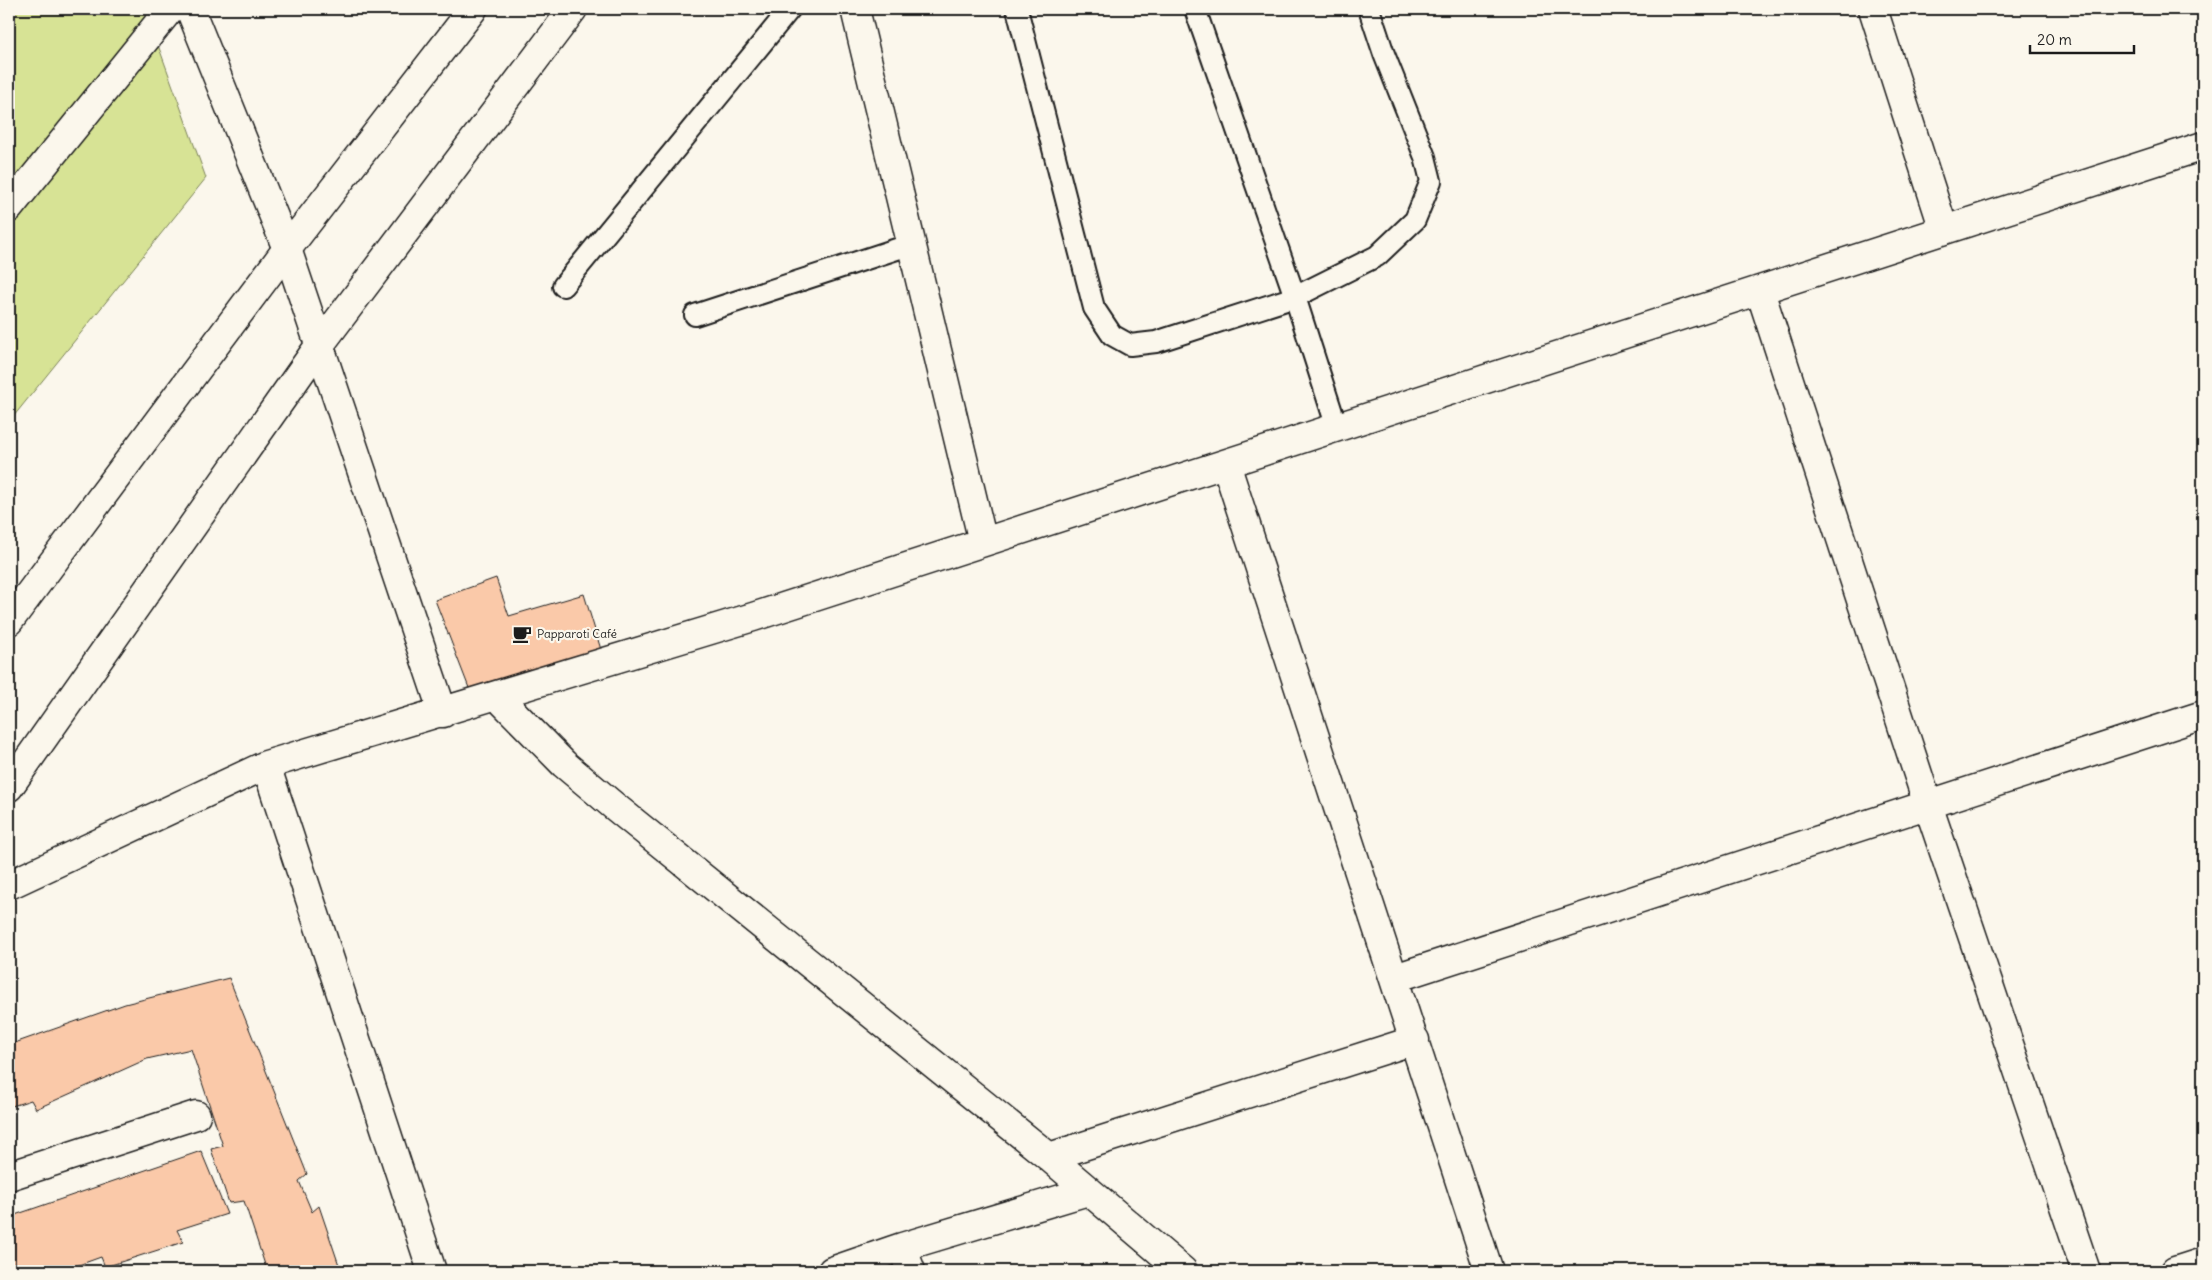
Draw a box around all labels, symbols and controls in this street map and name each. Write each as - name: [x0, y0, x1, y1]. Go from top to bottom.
- scale bar: [2030, 22, 2133, 54]
- text: 20 m: [2037, 30, 2072, 49]
- cafe icon: Papparoti Café: [511, 623, 533, 645]
- place label: Papparoti Café: [537, 626, 617, 641]

